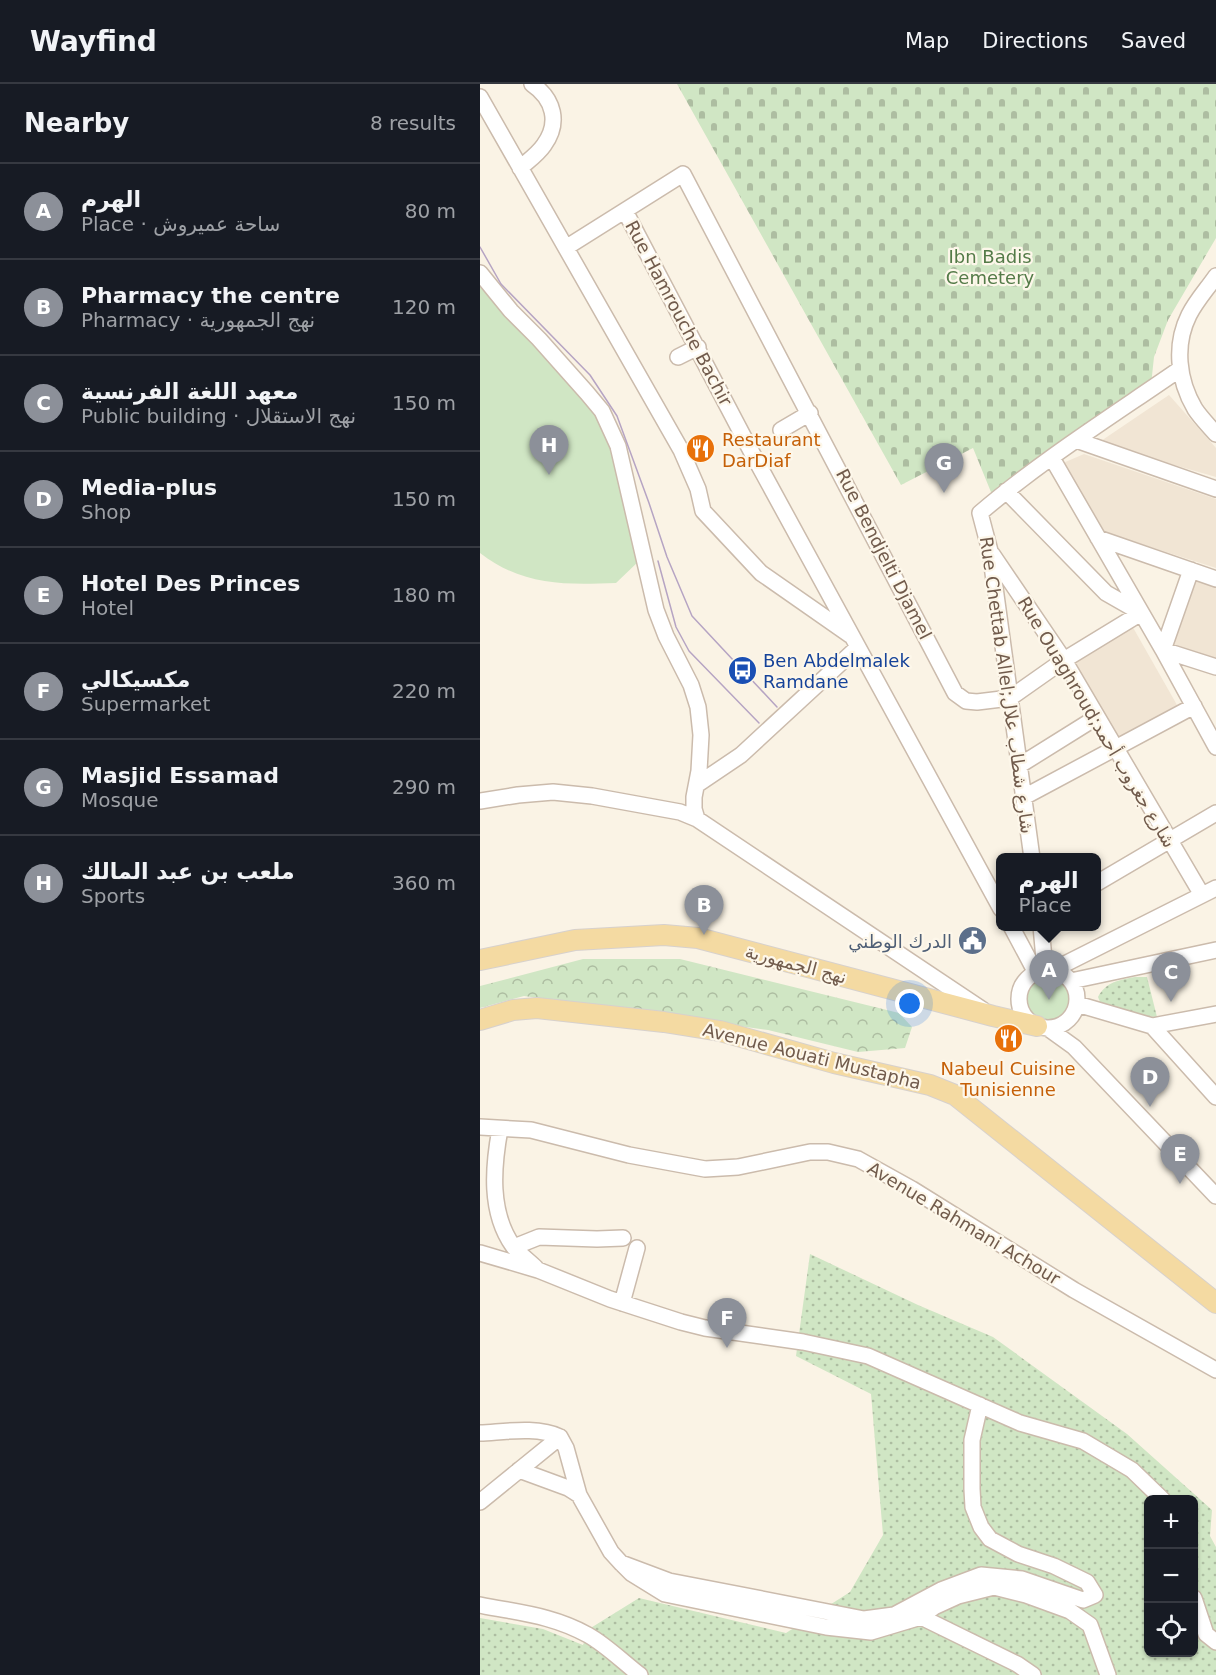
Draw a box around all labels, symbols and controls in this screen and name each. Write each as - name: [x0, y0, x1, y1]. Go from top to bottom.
- text: Wayfind: [30, 25, 157, 58]
- text: Map: [905, 29, 949, 53]
- text: Directions: [982, 29, 1088, 53]
- text: Saved: [1121, 29, 1186, 53]
- text: Nearby: [24, 108, 129, 138]
- text: 8 results: [370, 111, 456, 135]
- text: الهرم: [81, 187, 141, 212]
- text: A: [36, 199, 51, 223]
- text: 80 m: [405, 199, 456, 223]
- text: Place · ساحة عميروش: [81, 212, 280, 236]
- street label: Rue Hamrouche Bachir: [621, 217, 737, 410]
- park label: Ibn Badis Cemetery: [946, 246, 1035, 288]
- text: Pharmacy the centre: [81, 283, 340, 308]
- text: B: [36, 295, 51, 319]
- text: 120 m: [392, 295, 456, 319]
- text: Pharmacy · نهج الجمهورية: [81, 308, 315, 332]
- text: معهد اللغة الفرنسية: [81, 379, 298, 404]
- text: C: [36, 391, 51, 415]
- text: 150 m: [392, 391, 456, 415]
- text: Public building · نهج الاستقلال: [81, 404, 356, 428]
- pin: H: [530, 426, 568, 475]
- place label: Restaurant DarDiaf: [722, 429, 821, 471]
- restaurant icon: Restaurant DarDiaf: [685, 433, 717, 465]
- pin: G: [924, 444, 964, 493]
- street label: Rue Bendjelti Djamel: [832, 465, 936, 643]
- text: Media-plus: [81, 475, 217, 500]
- text: D: [35, 487, 52, 511]
- text: 150 m: [392, 487, 456, 511]
- text: Shop: [81, 500, 131, 524]
- street label: Rue Chettab Allel;شارع شطاب علال: [975, 535, 1038, 835]
- text: Hotel Des Princes: [81, 571, 300, 596]
- text: E: [37, 583, 50, 607]
- text: 180 m: [392, 583, 456, 607]
- street label: Rue Ouaghroud;شارع جغروب أحمد: [1013, 592, 1181, 852]
- text: Hotel: [81, 596, 134, 620]
- place label: Ben Abdelmalek Ramdane: [763, 650, 910, 692]
- bus stop icon: Ben Abdelmalek Ramdane: [726, 654, 758, 686]
- text: مكسيكالي: [81, 667, 190, 692]
- text: F: [37, 679, 50, 703]
- text: 220 m: [392, 679, 456, 703]
- text: Supermarket: [81, 692, 210, 716]
- text: Masjid Essamad: [81, 763, 279, 788]
- text: G: [35, 775, 52, 799]
- text: 290 m: [392, 775, 456, 799]
- text: Mosque: [81, 788, 159, 812]
- popup: [996, 853, 1101, 931]
- text: ملعب بن عبد المالك: [81, 859, 295, 884]
- text: الهرم: [1018, 868, 1079, 893]
- text: H: [35, 871, 52, 895]
- text: 360 m: [392, 871, 456, 895]
- text: Sports: [81, 884, 145, 908]
- pin: B: [684, 886, 724, 935]
- text: Place: [1018, 893, 1072, 917]
- public building icon: الدرك الوطني: [957, 925, 989, 957]
- place label: الدرك الوطني: [848, 931, 952, 953]
- street label: نهج الجمهورية: [743, 940, 849, 989]
- pin: A: [1030, 950, 1068, 1000]
- pin: C: [1152, 952, 1190, 1002]
- your location: [895, 989, 924, 1018]
- street label: Avenue Aouati Mustapha: [701, 1019, 923, 1093]
- restaurant icon: Nabeul Cuisine Tunisienne: [992, 1023, 1024, 1055]
- place label: Nabeul Cuisine Tunisienne: [941, 1058, 1075, 1100]
- pin: D: [1130, 1058, 1170, 1107]
- pin: E: [1160, 1134, 1200, 1184]
- street label: Avenue Rahmani Achour: [864, 1157, 1065, 1289]
- pin: F: [708, 1298, 746, 1348]
- map controls: [1144, 1495, 1198, 1657]
- button: +: [1144, 1495, 1198, 1549]
- button: −: [1144, 1549, 1198, 1603]
- button: locate: [1144, 1603, 1198, 1657]

